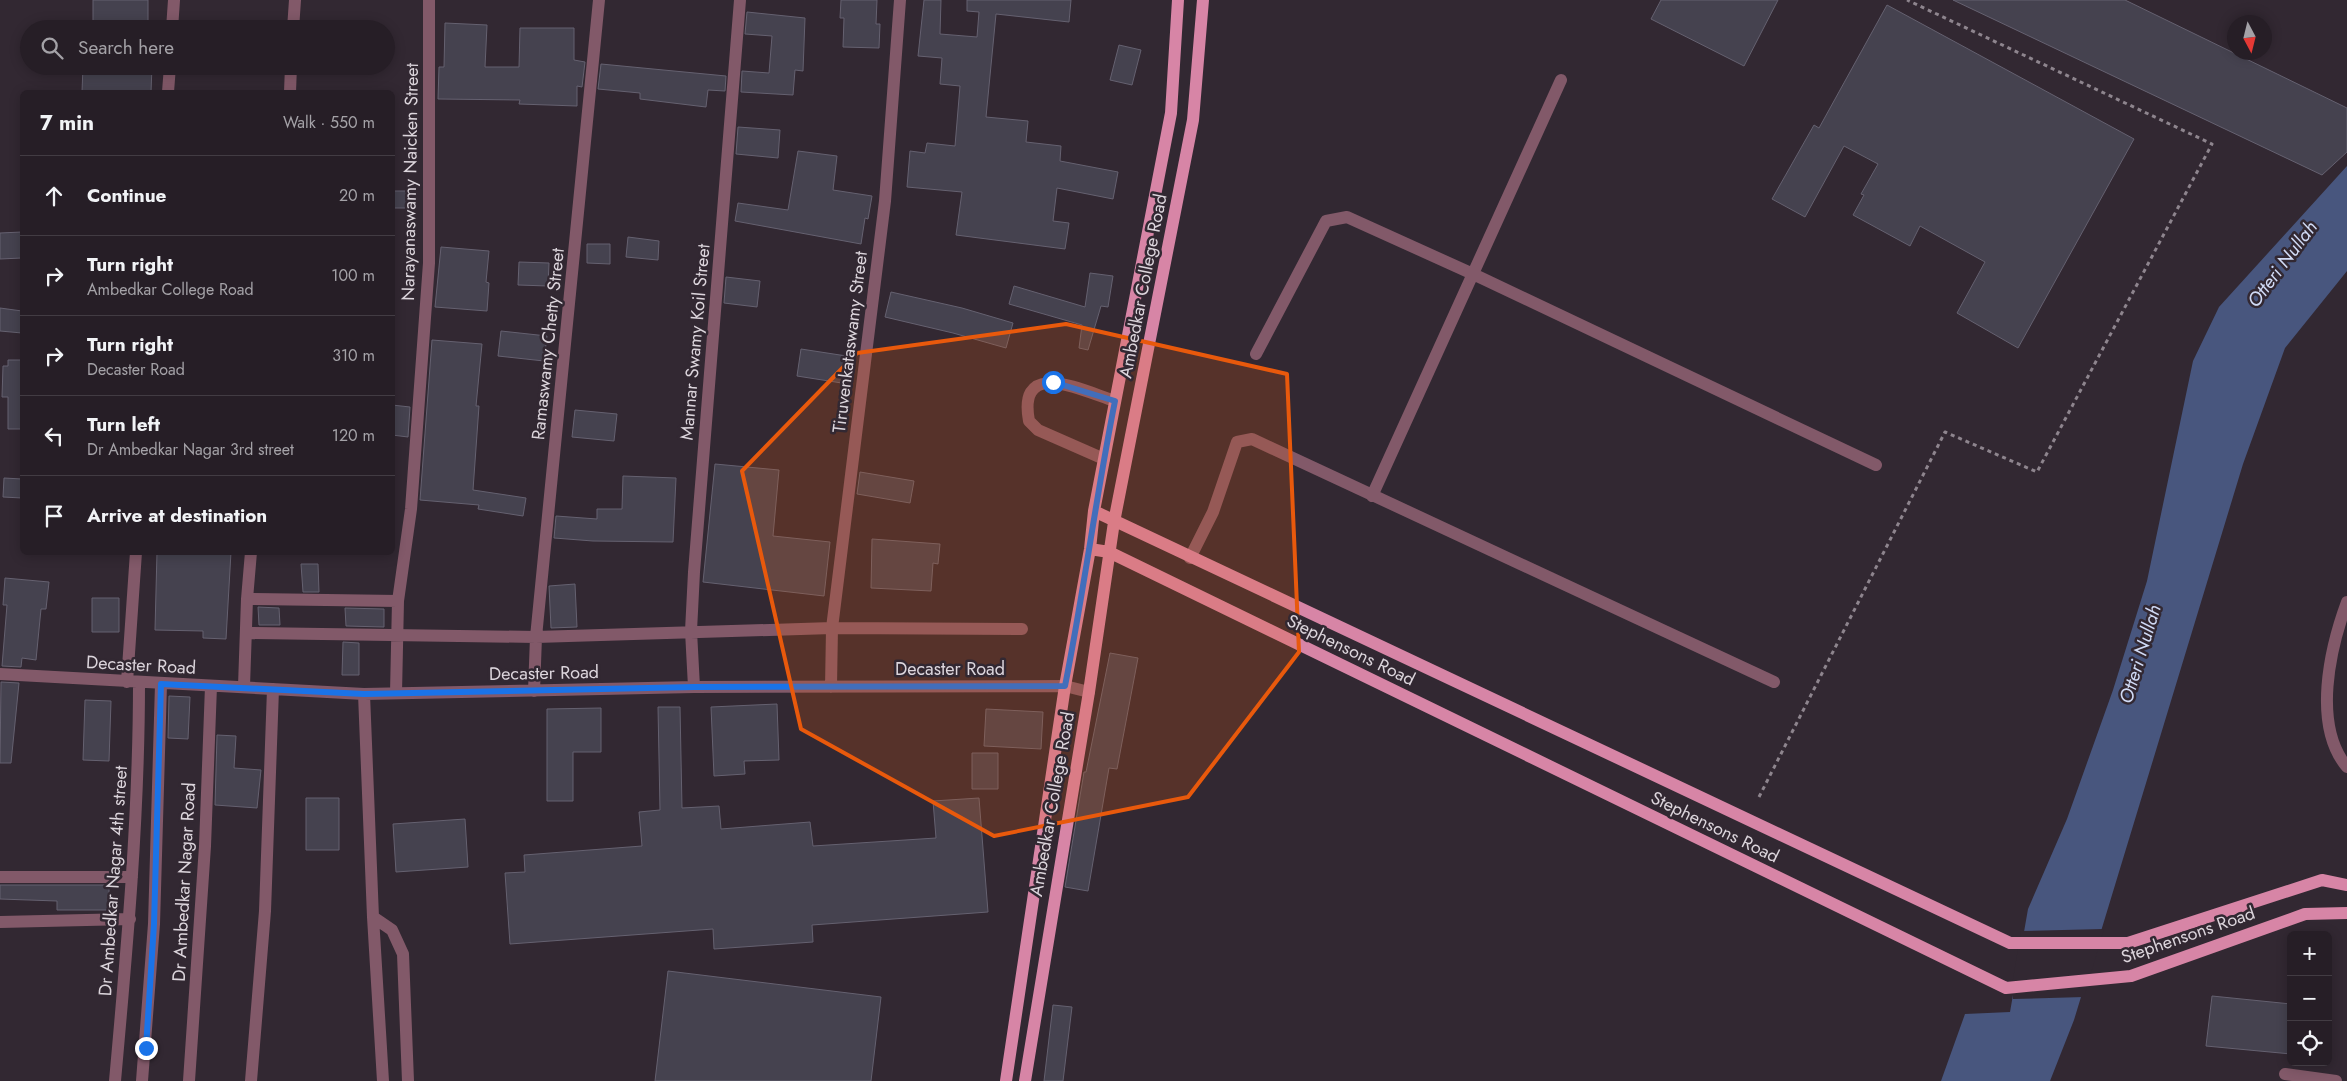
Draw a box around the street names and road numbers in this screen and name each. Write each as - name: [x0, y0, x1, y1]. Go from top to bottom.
- street label: Narayanaswamy Naicken Street: [395, 62, 425, 301]
- street label: Ambedkar College Road: [1112, 192, 1174, 380]
- street label: Mannar Swamy Koil Street: [673, 242, 717, 441]
- street label: Ramaswamy Chetty Street: [525, 246, 571, 441]
- street label: Tiruvenkataswamy Street: [826, 249, 874, 434]
- street label: Stephensons Road: [1282, 608, 1420, 692]
- street label: Decaster Road: [85, 649, 197, 681]
- street label: Decaster Road: [895, 656, 1005, 682]
- street label: Decaster Road: [489, 659, 599, 687]
- street label: Ambedkar College Road: [1023, 710, 1081, 898]
- street label: Dr Ambedkar Nagar 4th street: [92, 764, 134, 997]
- street label: Dr Ambedkar Nagar Road: [166, 782, 202, 982]
- street label: Stephensons Road: [1646, 785, 1784, 869]
- street label: Stephensons Road: [2118, 900, 2258, 970]

